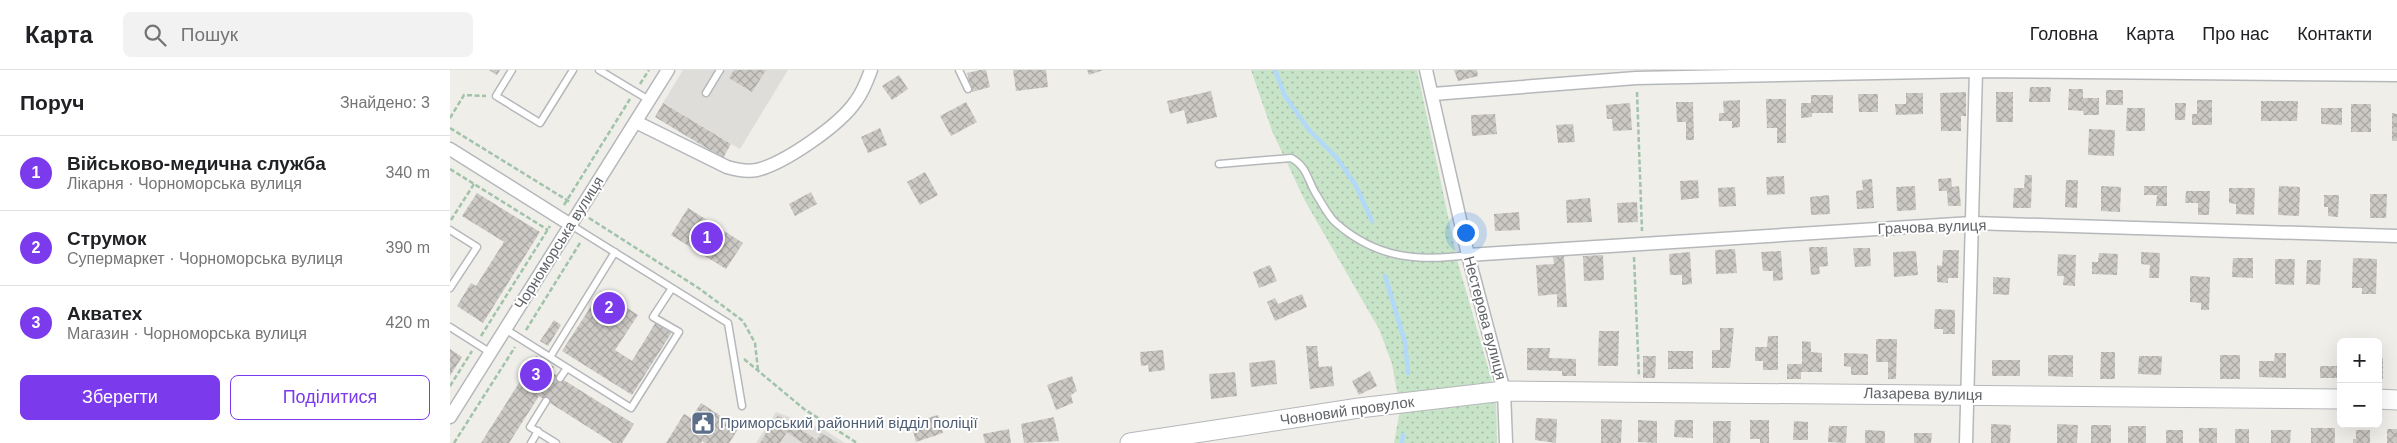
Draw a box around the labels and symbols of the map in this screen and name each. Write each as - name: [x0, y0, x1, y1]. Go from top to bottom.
- street label: Чорноморська вулиця: [511, 173, 607, 312]
- street label: Грачова вулиця: [1877, 216, 1987, 237]
- pin: 1: [691, 219, 723, 257]
- your location: [1453, 220, 1479, 246]
- street label: Нестерова вулиця: [1461, 254, 1510, 382]
- pin: 2: [593, 289, 625, 327]
- pin: 3: [520, 356, 552, 394]
- street label: Лазарева вулиця: [1863, 384, 1983, 403]
- street label: Човновий провулок: [1279, 393, 1416, 428]
- public building icon: Приморський районний відділ поліції: [690, 410, 716, 436]
- place label: Приморський районний відділ поліції: [720, 414, 978, 431]

